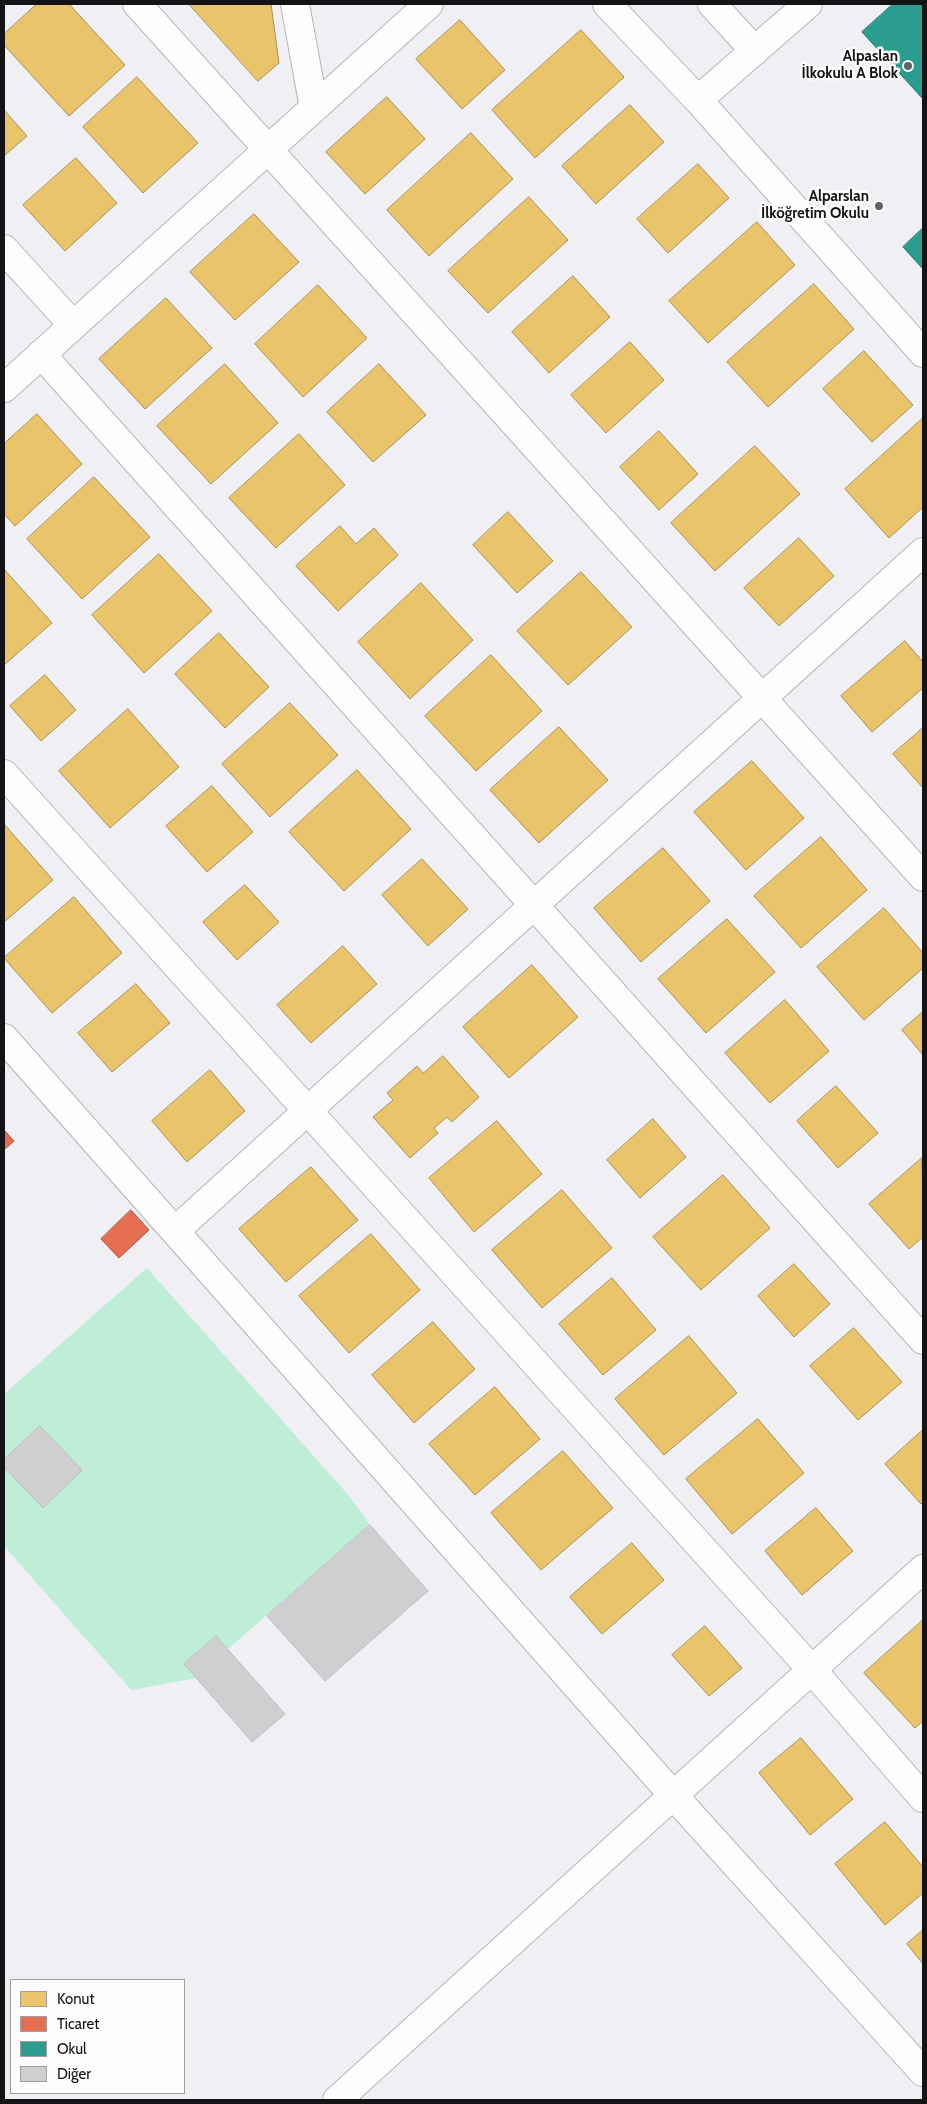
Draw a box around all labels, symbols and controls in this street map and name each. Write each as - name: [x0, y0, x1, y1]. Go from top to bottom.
- place label: Alpaslan İlkokulu A Blok: [801, 48, 898, 83]
- marker: Alpaslan İlkokulu A Blok: [902, 60, 914, 72]
- place label: Alparslan İlköğretim Okulu: [761, 188, 869, 223]
- marker: Alparslan İlköğretim Okulu: [873, 200, 885, 212]
- legend: [10, 1979, 185, 2094]
- text: Konut: [57, 1990, 95, 2008]
- text: Ticaret: [57, 2015, 99, 2033]
- text: Okul: [57, 2040, 87, 2058]
- text: Diğer: [57, 2065, 91, 2083]

